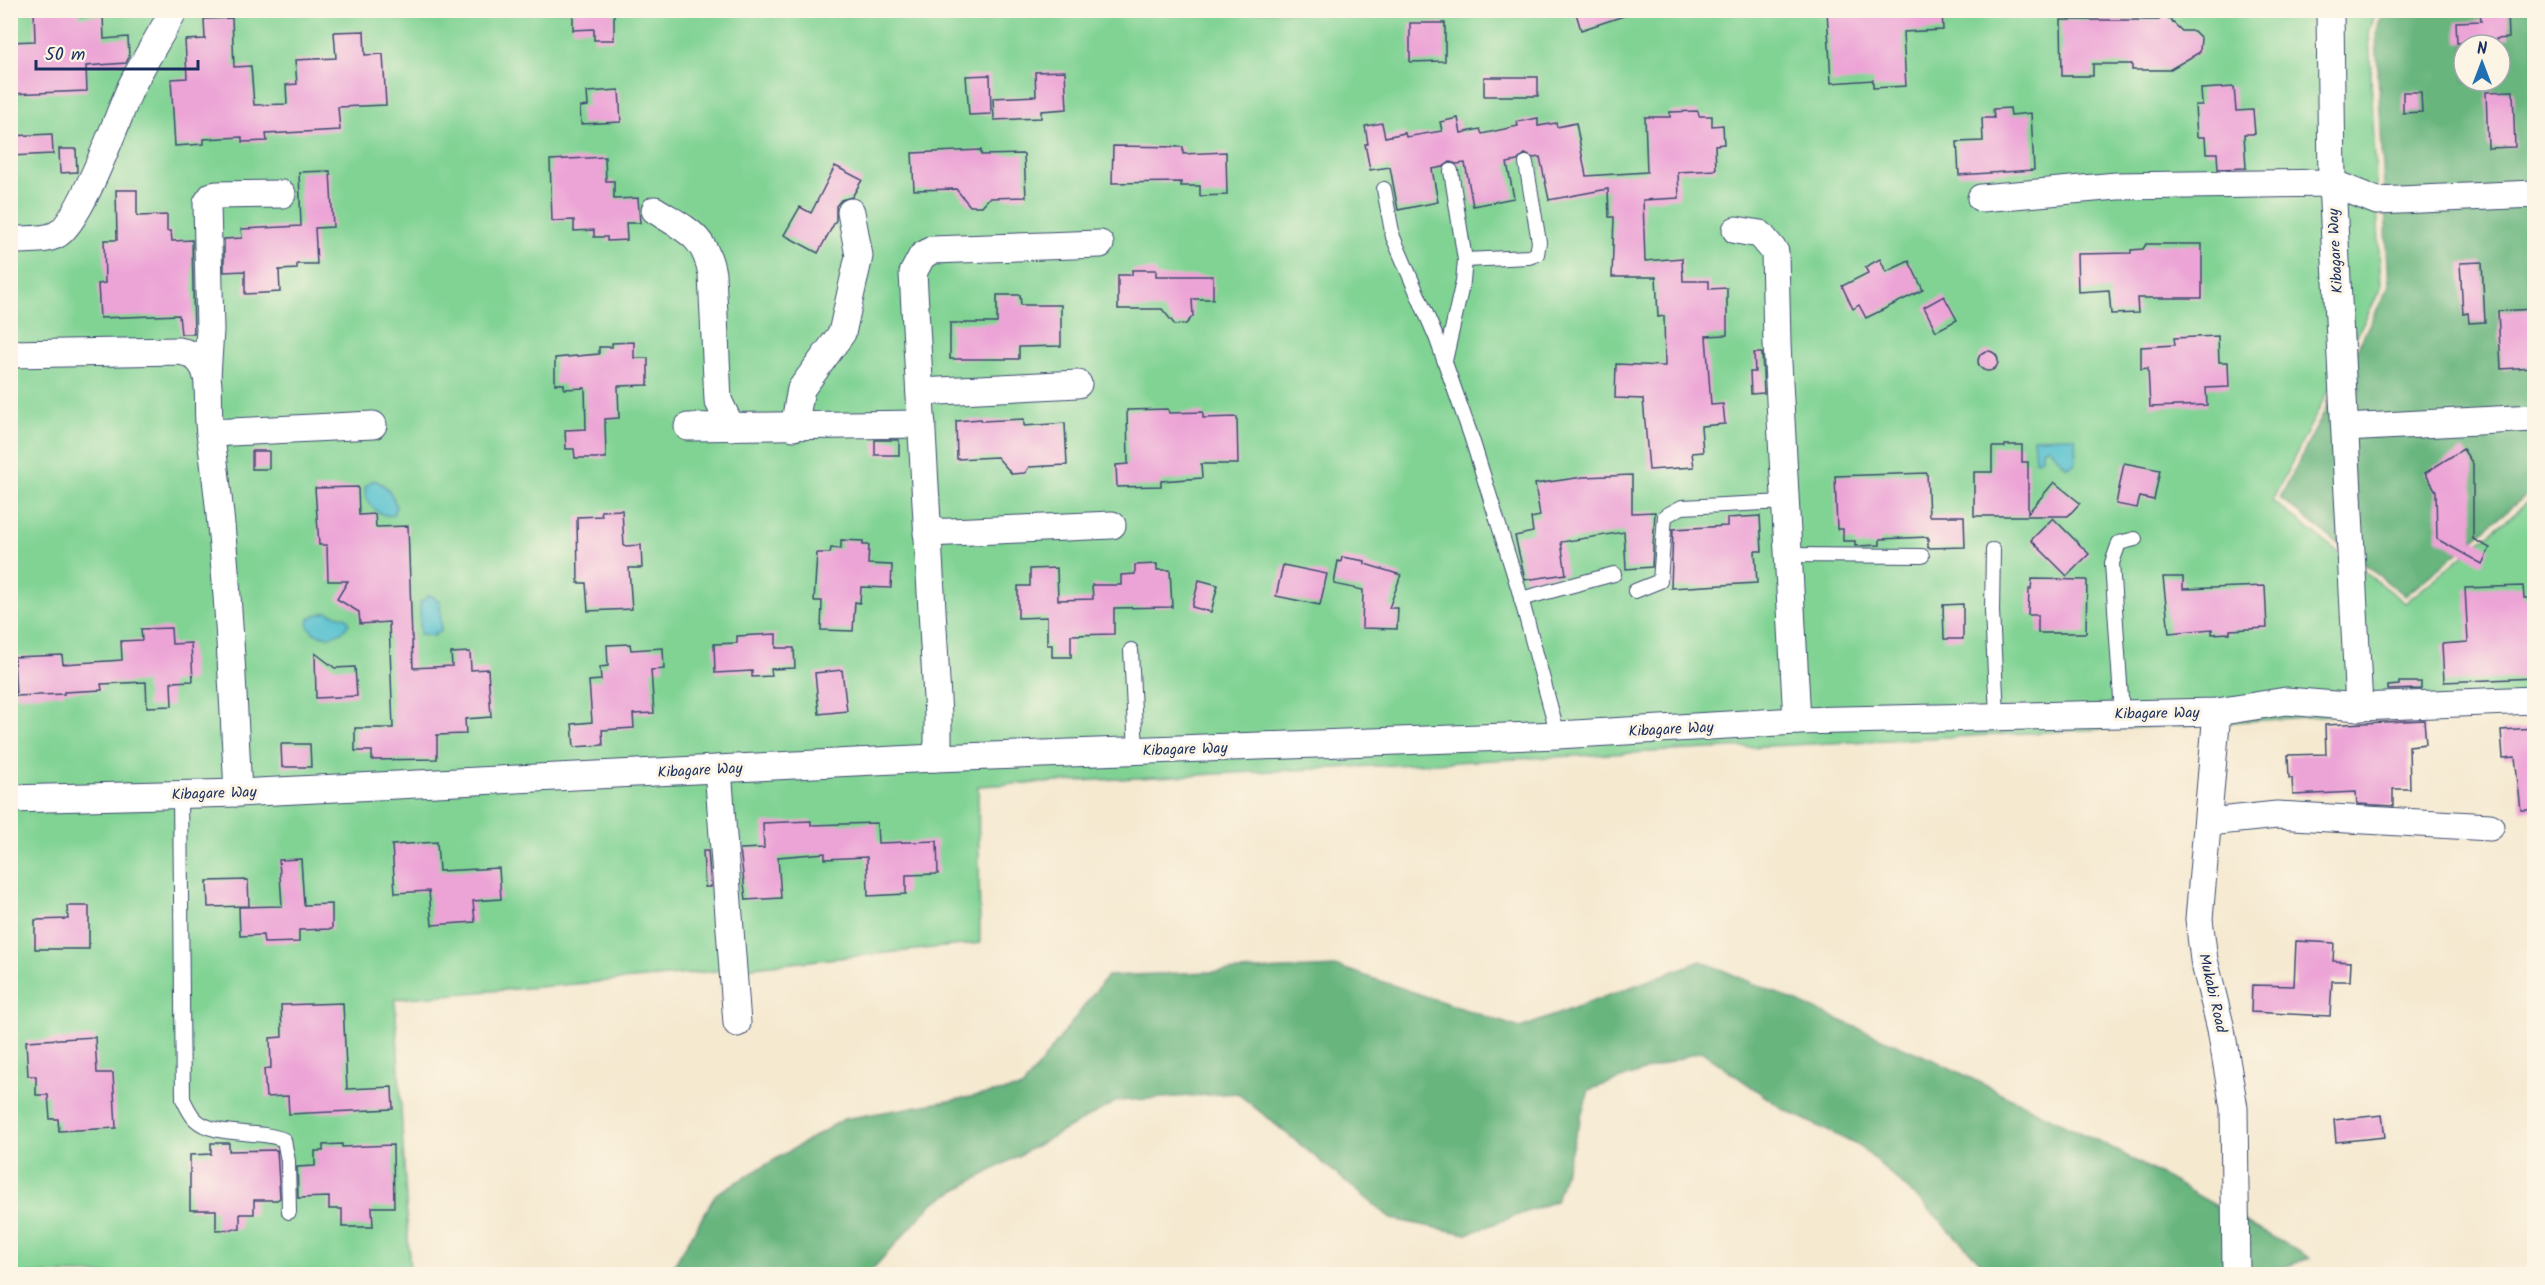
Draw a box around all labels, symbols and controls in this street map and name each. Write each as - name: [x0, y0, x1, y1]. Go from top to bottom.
- scale bar: [36, 33, 198, 71]
- north arrow: [2452, 33, 2512, 93]
- text: N: [2477, 37, 2487, 62]
- text: 50 m: [45, 41, 85, 70]
- street label: Kibagare Way: [2322, 207, 2350, 294]
- street label: Kibagare Way: [2114, 701, 2201, 727]
- street label: Kibagare Way: [1628, 716, 1715, 744]
- street label: Kibagare Way: [1142, 736, 1229, 763]
- street label: Kibagare Way: [657, 757, 744, 785]
- street label: Kibagare Way: [171, 780, 258, 807]
- street label: Mukabi Road: [2191, 951, 2233, 1036]

